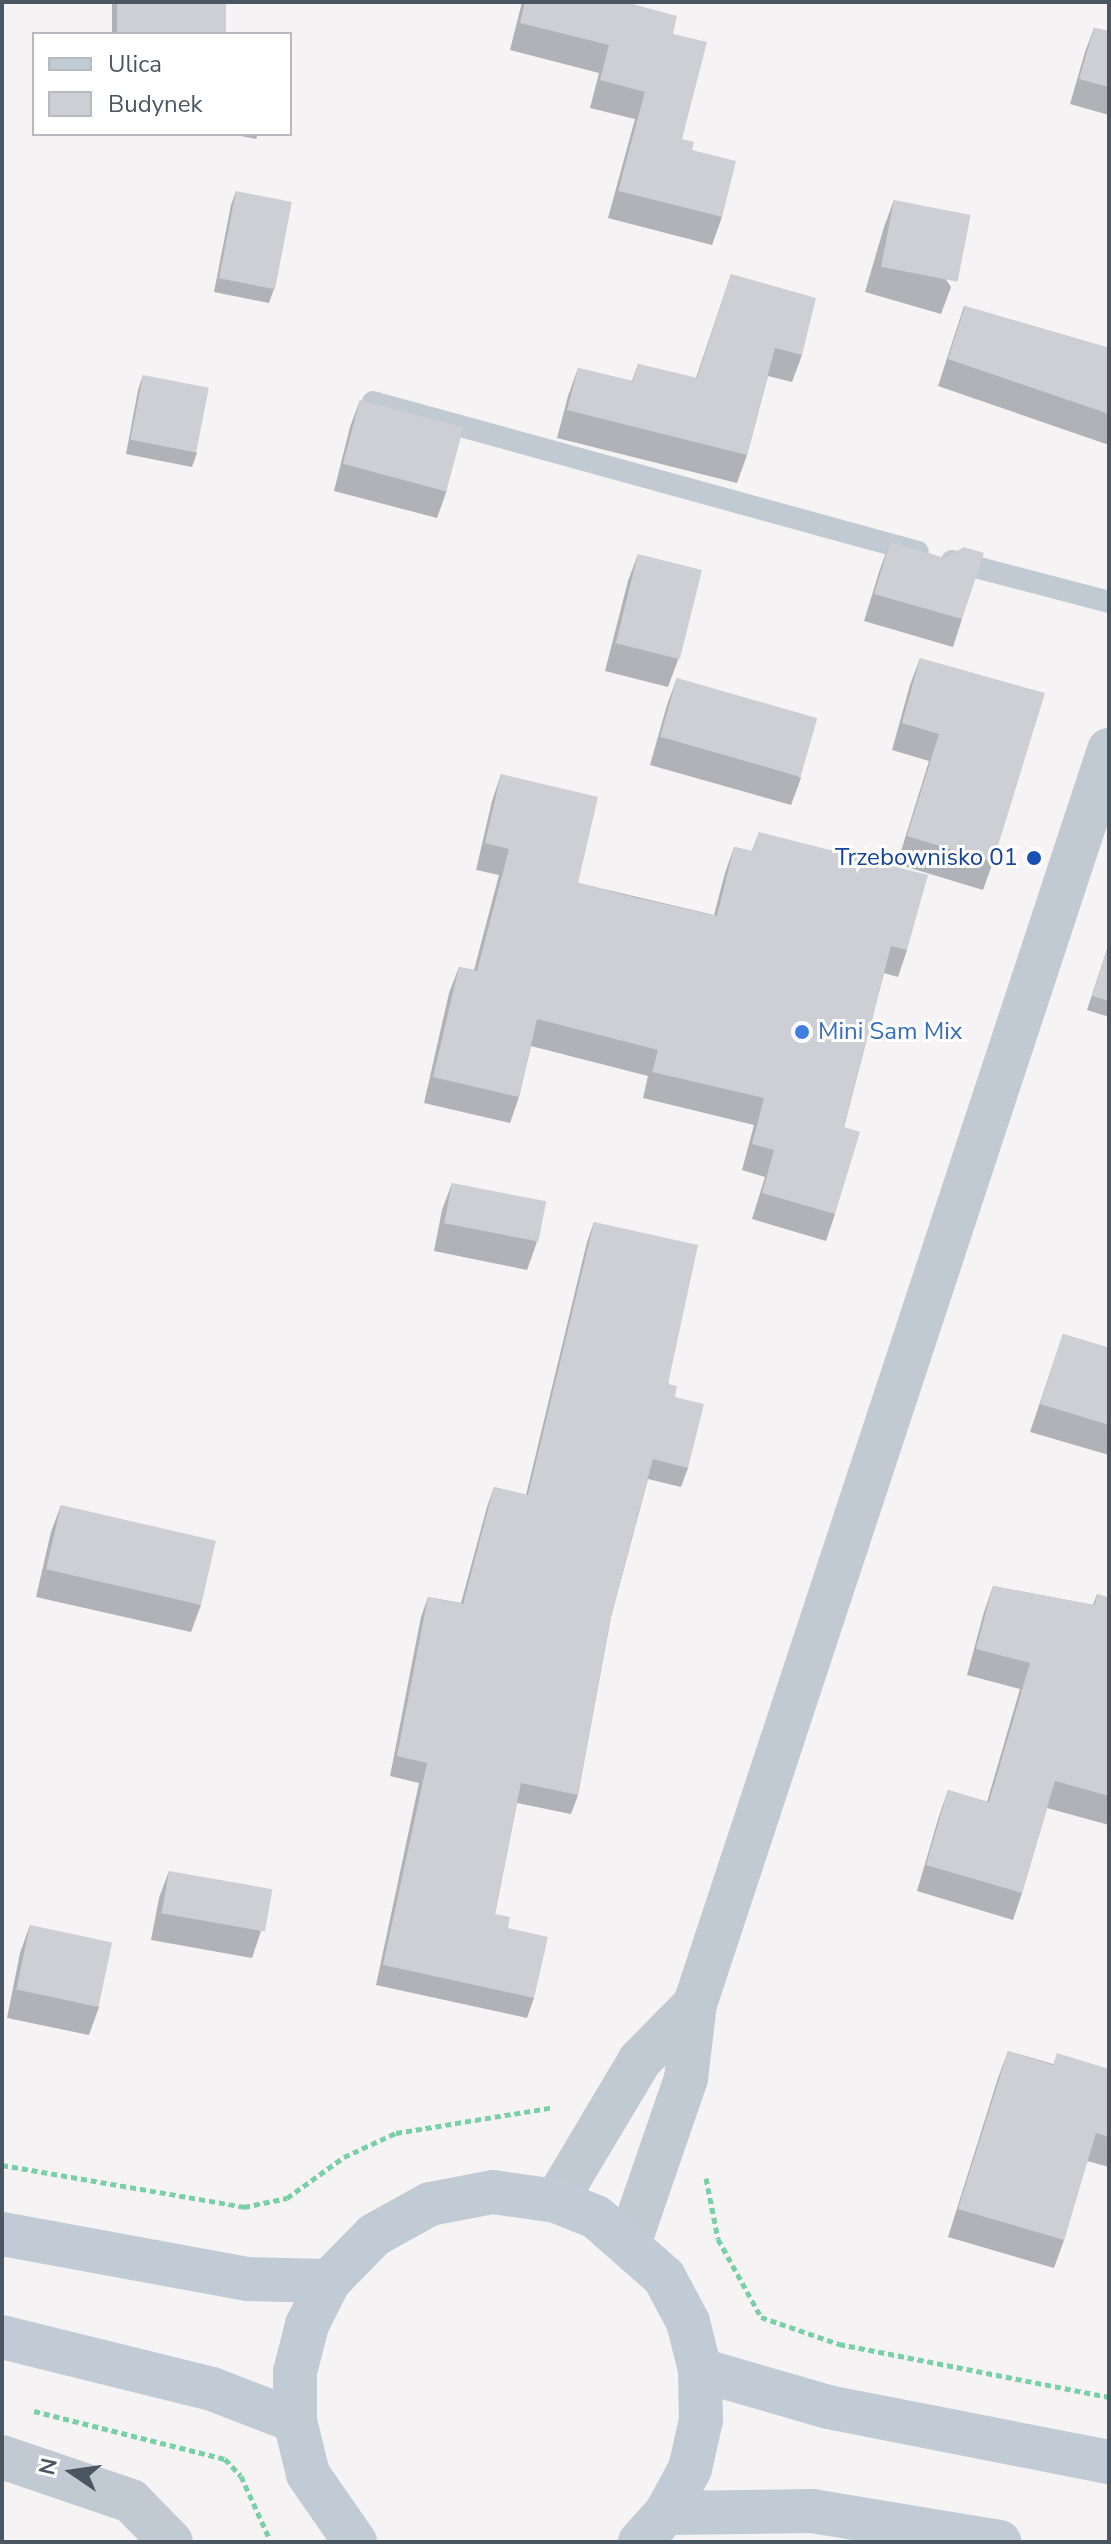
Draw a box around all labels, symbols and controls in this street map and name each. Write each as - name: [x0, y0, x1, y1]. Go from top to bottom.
- legend: [32, 32, 292, 136]
- text: Ulica: [108, 48, 162, 80]
- text: Budynek: [108, 88, 202, 120]
- place label: Trzebownisko 01: [835, 844, 1018, 872]
- marker: Trzebownisko 01: [1025, 849, 1043, 867]
- place label: Mini Sam Mix: [818, 1018, 962, 1046]
- marker: Mini Sam Mix: [793, 1023, 811, 1041]
- north arrow: [32, 2432, 112, 2512]
- text: N: [32, 2455, 65, 2478]

